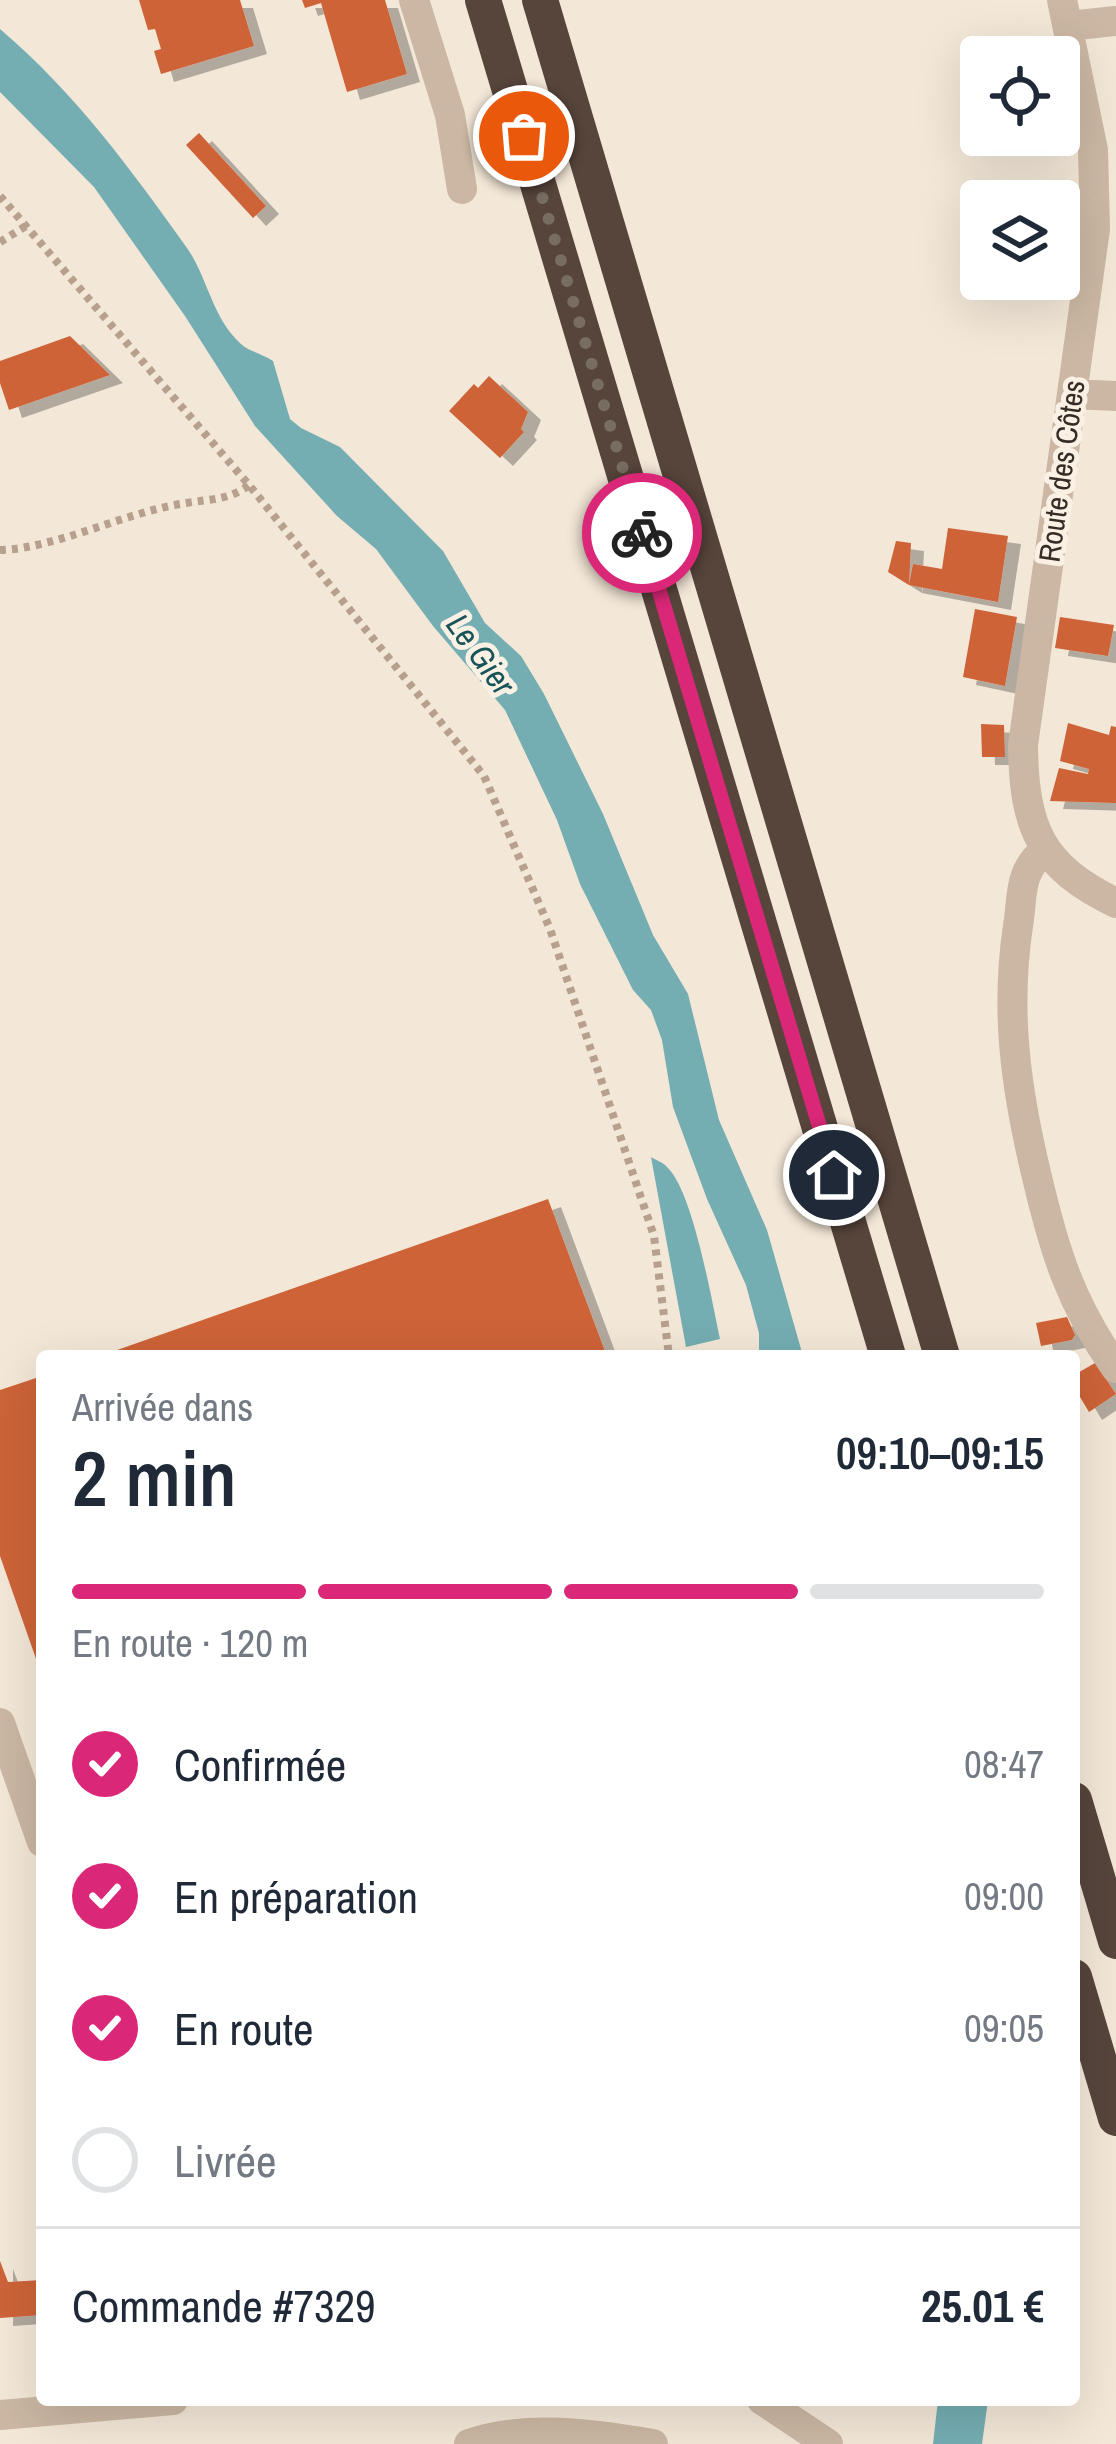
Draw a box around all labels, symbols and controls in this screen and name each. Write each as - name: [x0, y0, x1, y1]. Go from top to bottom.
- map controls: [960, 36, 1080, 300]
- button: locate: [960, 36, 1080, 156]
- pin: [473, 85, 575, 187]
- icon: bag: [491, 103, 557, 169]
- button: layers: [960, 180, 1080, 300]
- street label: Route des Côtes: [1028, 377, 1094, 565]
- courier: [582, 473, 702, 593]
- icon: bike: [609, 500, 675, 566]
- water label: Le Gier: [437, 605, 526, 704]
- pin: [783, 1124, 885, 1226]
- icon: home: [801, 1142, 867, 1208]
- text: Arrivée dans: [72, 1381, 253, 1433]
- text: 09:10–09:15: [836, 1422, 1044, 1483]
- text: 2 min: [72, 1425, 237, 1530]
- text: En route · 120 m: [72, 1617, 308, 1669]
- icon: check: [72, 1731, 138, 1797]
- text: Confirmée: [174, 1734, 346, 1795]
- text: 08:47: [964, 1738, 1044, 1790]
- icon: check: [72, 1863, 138, 1929]
- text: En préparation: [174, 1866, 418, 1927]
- text: 09:00: [964, 1870, 1044, 1922]
- icon: check: [72, 1995, 138, 2061]
- text: En route: [174, 1998, 314, 2059]
- text: 09:05: [964, 2002, 1044, 2054]
- text: Livrée: [174, 2130, 277, 2191]
- text: Commande #7329: [72, 2275, 376, 2336]
- text: 25.01 €: [921, 2275, 1044, 2336]

